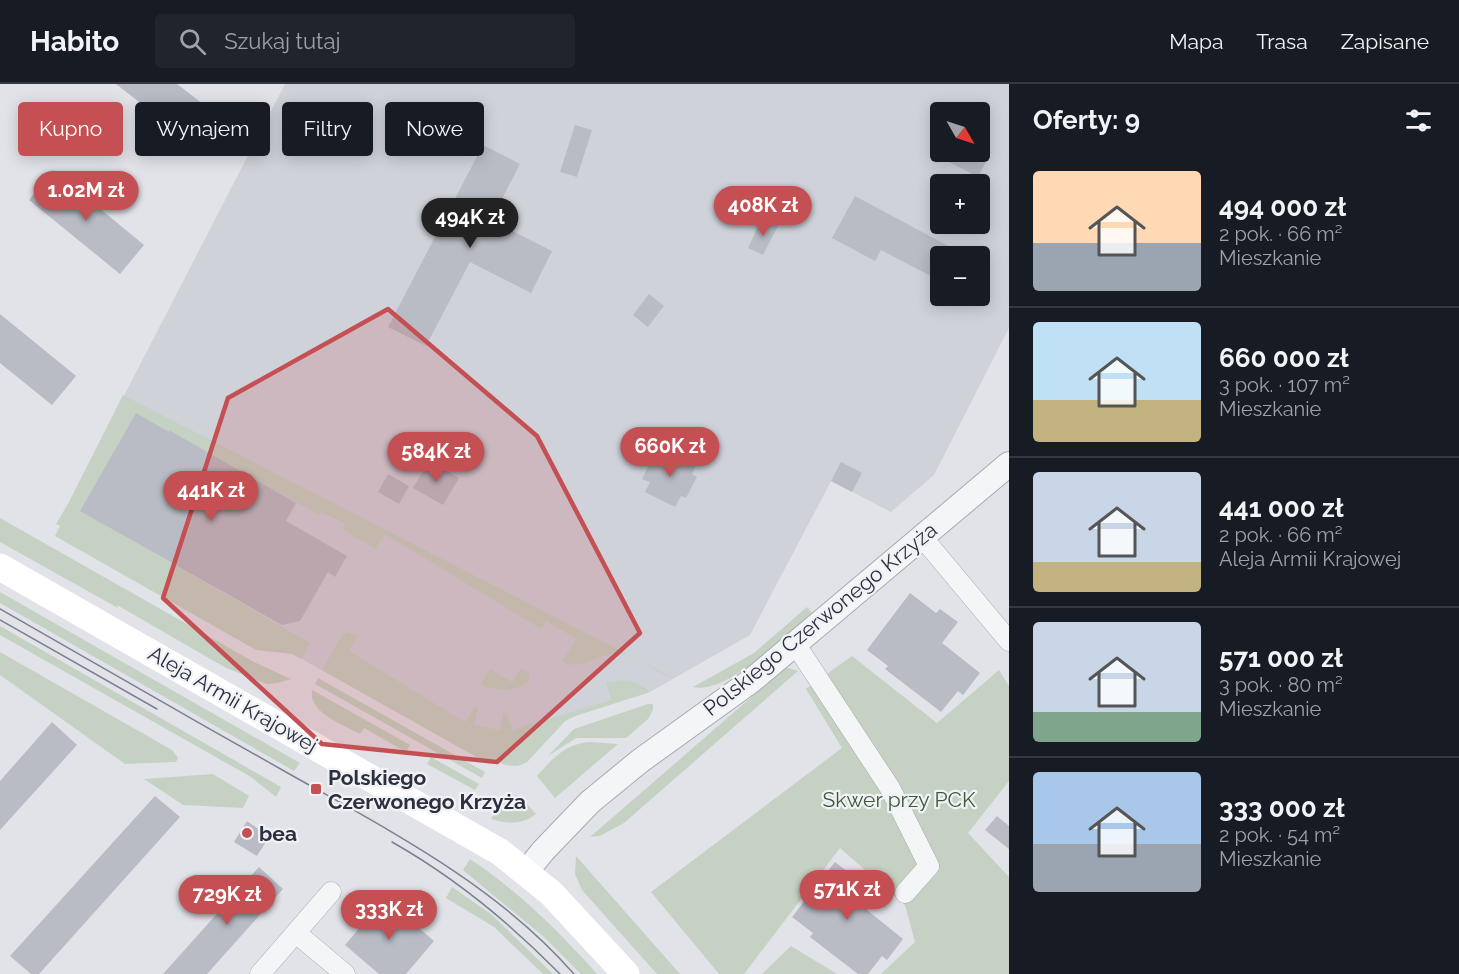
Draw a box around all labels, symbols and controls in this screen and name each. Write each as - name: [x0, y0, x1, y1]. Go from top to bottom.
- search box: [155, 14, 575, 68]
- text: Habito: [30, 25, 119, 58]
- icon: search: [176, 25, 209, 58]
- text: Szukaj tutaj: [224, 28, 340, 54]
- text: Mapa: [1169, 29, 1223, 54]
- text: Trasa: [1256, 29, 1308, 54]
- text: Zapisane: [1341, 29, 1429, 54]
- chip: Kupno: [18, 102, 123, 156]
- chip: Wynajem: [135, 102, 270, 156]
- chip: Filtry: [282, 102, 373, 156]
- chip: Nowe: [385, 102, 484, 156]
- north arrow: [930, 102, 990, 162]
- map controls: [930, 102, 990, 306]
- icon: filters: [1402, 104, 1435, 137]
- text: Oferty: 9: [1033, 105, 1140, 135]
- pin: 1.02M zł: [24, 171, 148, 222]
- button: +: [930, 174, 990, 234]
- text: 1.02M zł: [48, 178, 124, 202]
- pin: 408K zł: [708, 186, 818, 237]
- text: 494 000 zł: [1219, 192, 1346, 222]
- text: 408K zł: [728, 193, 798, 217]
- icon: home: [1081, 195, 1153, 267]
- pin: 494K zł: [415, 198, 525, 249]
- text: 494K zł: [435, 205, 505, 229]
- text: 2 pok. · 66 m²: [1219, 222, 1342, 246]
- button: −: [930, 246, 990, 306]
- text: Mieszkanie: [1219, 246, 1321, 270]
- text: 660 000 zł: [1219, 343, 1349, 373]
- icon: home: [1081, 346, 1153, 418]
- text: 3 pok. · 107 m²: [1219, 373, 1350, 397]
- text: Mieszkanie: [1219, 397, 1321, 421]
- pin: 660K zł: [615, 427, 725, 478]
- pin: 584K zł: [381, 432, 491, 483]
- text: 660K zł: [634, 434, 706, 458]
- text: 584K zł: [401, 439, 471, 463]
- pin: 441K zł: [156, 471, 266, 522]
- text: 441K zł: [177, 478, 245, 502]
- text: 441 000 zł: [1219, 493, 1344, 523]
- icon: home: [1081, 496, 1153, 568]
- street label: Polskiego Czerwonego Krzyża: [698, 517, 942, 721]
- text: 2 pok. · 66 m²: [1219, 523, 1342, 547]
- text: Aleja Armii Krajowej: [1219, 547, 1401, 571]
- street label: Aleja Armii Krajowej: [144, 640, 322, 758]
- text: 571 000 zł: [1219, 643, 1343, 673]
- icon: home: [1081, 646, 1153, 718]
- text: 3 pok. · 80 m²: [1219, 673, 1343, 697]
- text: Mieszkanie: [1219, 697, 1321, 721]
- place label: Polskiego Czerwonego Krzyża: [328, 765, 526, 814]
- marker: Polskiego Czerwonego Krzyża: [309, 782, 323, 796]
- park label: Skwer przy PCK: [823, 787, 976, 812]
- text: 333 000 zł: [1219, 793, 1345, 823]
- icon: home: [1081, 796, 1153, 868]
- place label: bea: [259, 821, 297, 846]
- text: 2 pok. · 54 m²: [1219, 823, 1340, 847]
- marker: bea: [240, 826, 254, 840]
- text: Mieszkanie: [1219, 847, 1321, 871]
- pin: 571K zł: [792, 870, 902, 921]
- pin: 729K zł: [172, 875, 282, 926]
- text: 571K zł: [814, 877, 880, 901]
- text: 729K zł: [193, 882, 261, 906]
- pin: 333K zł: [334, 890, 444, 941]
- text: 333K zł: [355, 897, 423, 921]

